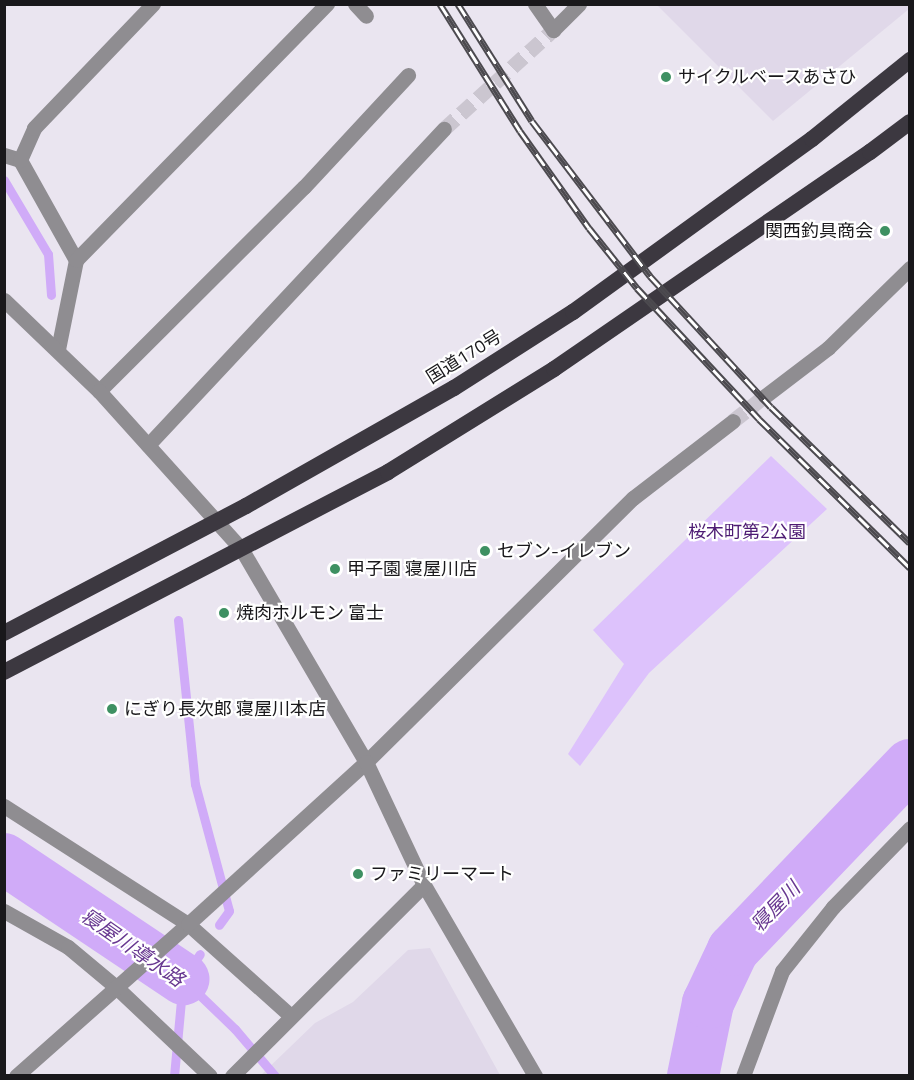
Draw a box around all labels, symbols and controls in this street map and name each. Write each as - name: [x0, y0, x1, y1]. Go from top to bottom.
- place label: サイクルベースあさひ: [678, 66, 858, 88]
- marker: サイクルベースあさひ: [659, 70, 673, 84]
- place label: 関西釣具商会: [765, 220, 873, 242]
- marker: 関西釣具商会: [878, 224, 892, 238]
- street label: 国道170号: [423, 326, 505, 388]
- park label: 桜木町第2公園: [688, 521, 806, 543]
- place label: セブン-イレブン: [497, 540, 631, 562]
- marker: セブン-イレブン: [478, 544, 492, 558]
- place label: 甲子園 寝屋川店: [347, 558, 477, 580]
- marker: 甲子園 寝屋川店: [328, 562, 342, 576]
- place label: 焼肉ホルモン 富士: [236, 602, 384, 624]
- marker: 焼肉ホルモン 富士: [217, 606, 231, 620]
- place label: にぎり長次郎 寝屋川本店: [124, 698, 326, 720]
- marker: にぎり長次郎 寝屋川本店: [105, 702, 119, 716]
- place label: ファミリーマート: [370, 863, 514, 885]
- marker: ファミリーマート: [351, 867, 365, 881]
- water label: 寝屋川: [746, 876, 804, 936]
- water label: 寝屋川導水路: [77, 903, 189, 991]

